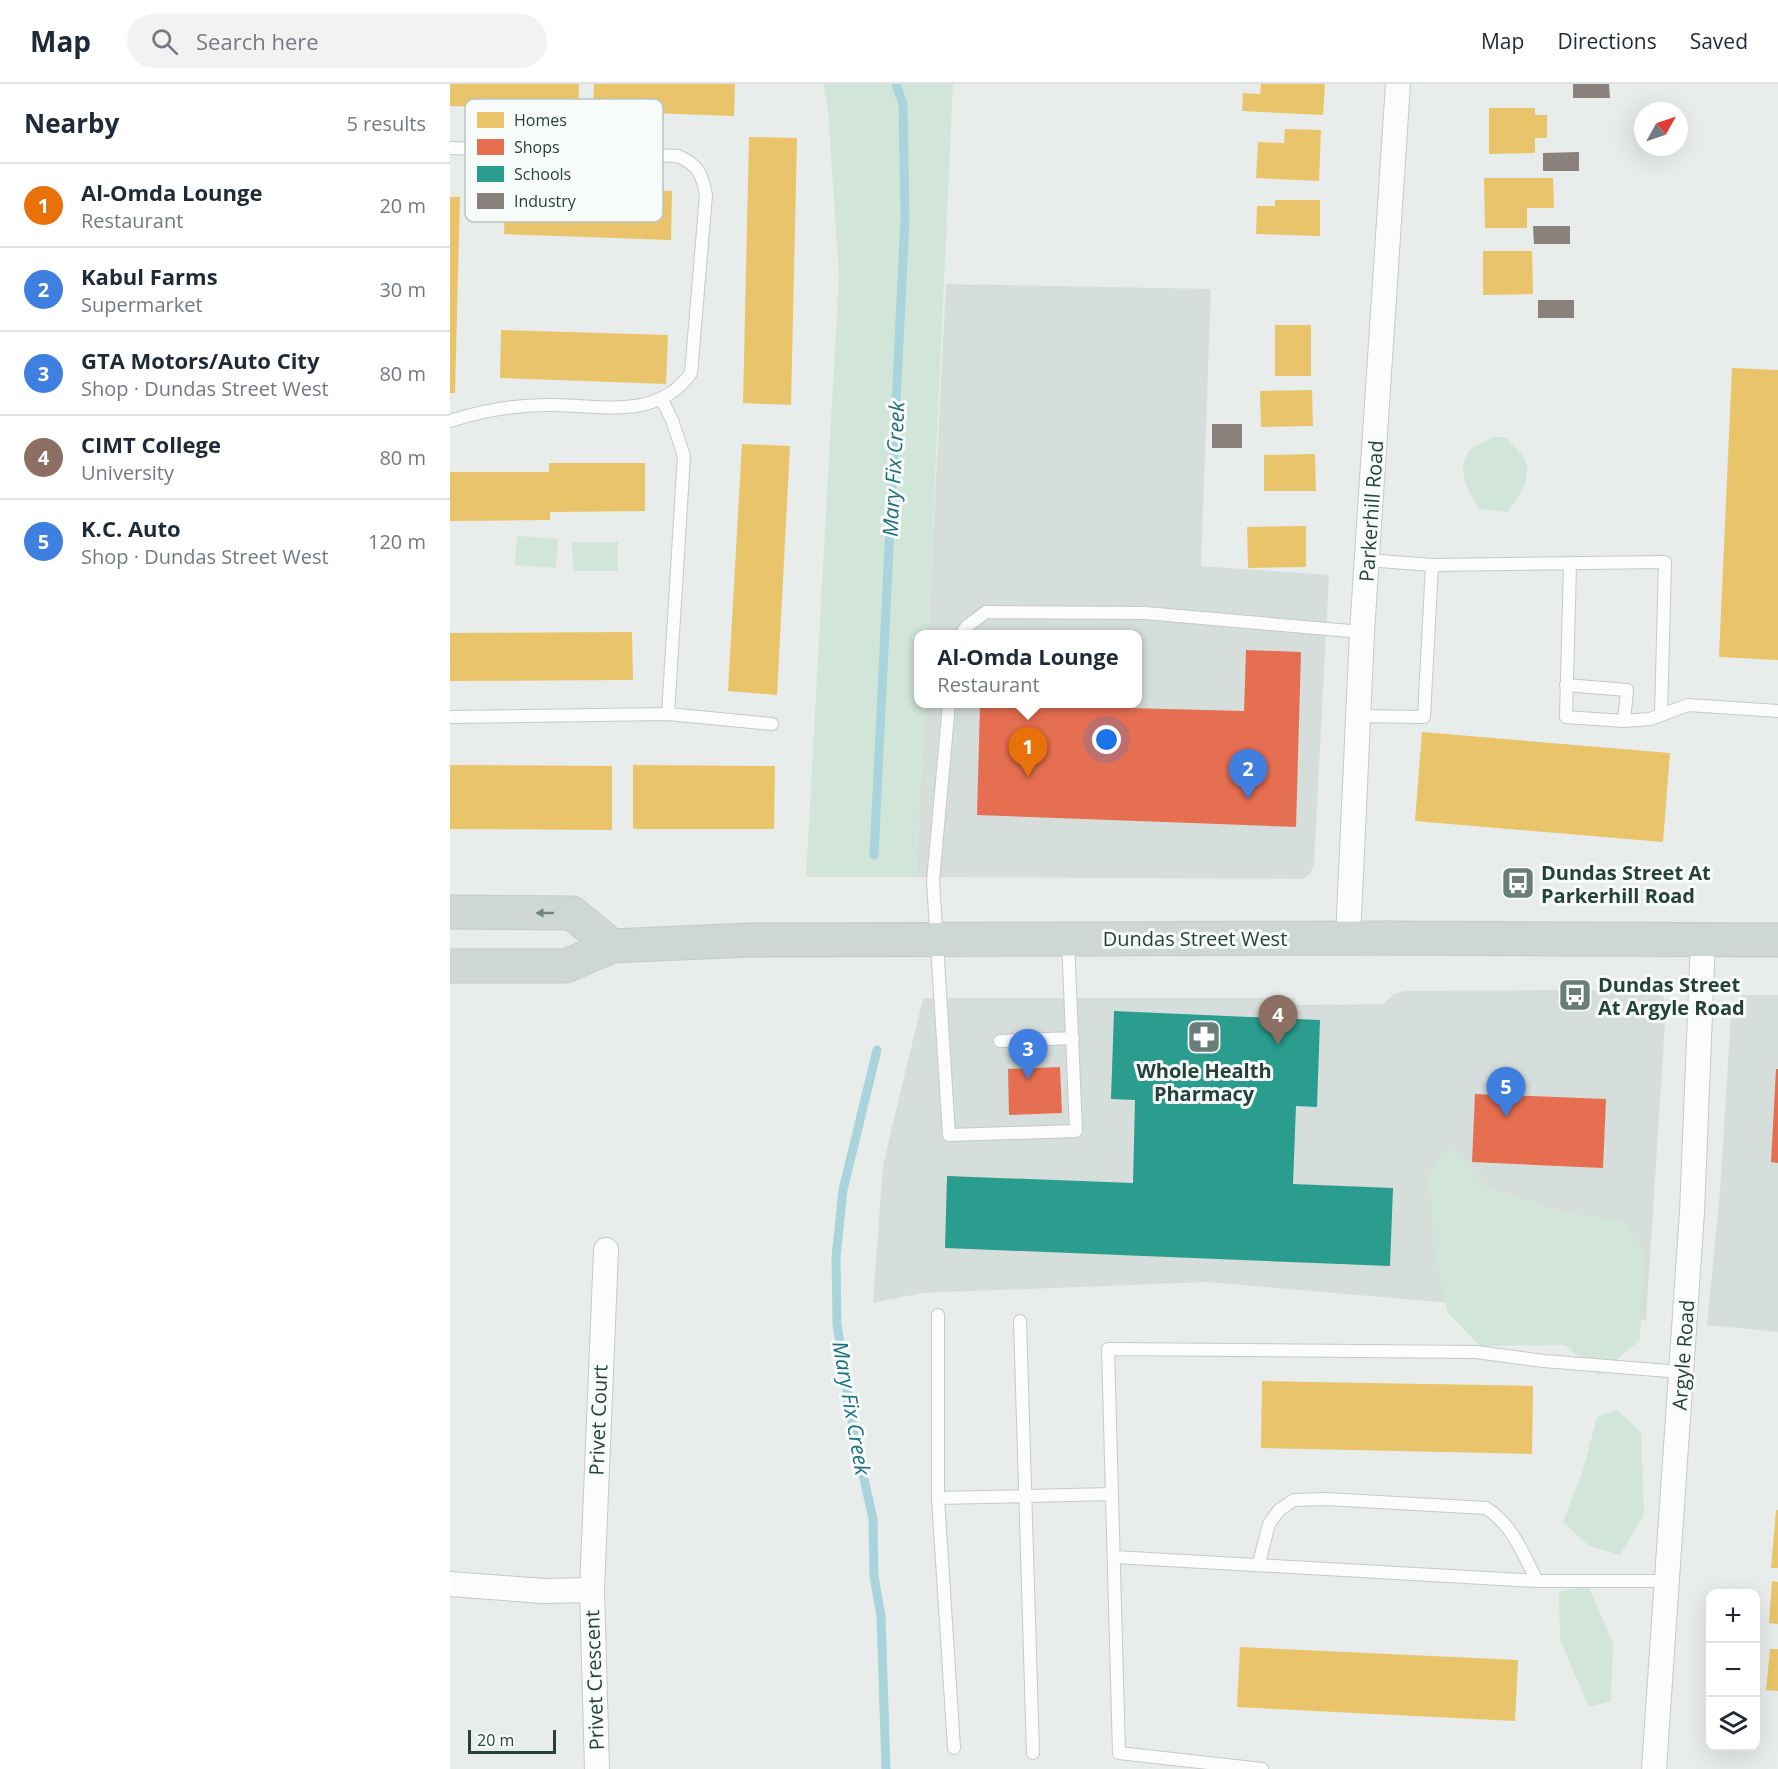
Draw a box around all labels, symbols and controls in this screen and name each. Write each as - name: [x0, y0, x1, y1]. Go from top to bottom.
- search box: [127, 14, 547, 68]
- text: Map: [30, 22, 91, 60]
- icon: search: [148, 25, 181, 58]
- text: Search here: [196, 26, 319, 56]
- text: Map: [1481, 27, 1524, 55]
- text: Directions: [1557, 27, 1657, 55]
- text: Saved: [1690, 27, 1748, 55]
- legend: [465, 99, 663, 222]
- north arrow: [1634, 102, 1688, 156]
- text: Nearby: [24, 105, 119, 141]
- text: Homes: [514, 109, 567, 131]
- text: 5 results: [346, 110, 426, 137]
- text: Shops: [514, 136, 560, 158]
- text: Schools: [514, 163, 571, 185]
- text: Al-Omda Lounge: [81, 177, 262, 207]
- text: Industry: [514, 190, 577, 212]
- text: 1: [38, 192, 49, 219]
- text: 20 m: [379, 192, 426, 219]
- text: Restaurant: [81, 207, 183, 234]
- text: Kabul Farms: [81, 261, 218, 291]
- text: 2: [38, 276, 49, 303]
- text: 30 m: [379, 276, 426, 303]
- text: Supermarket: [81, 291, 203, 318]
- text: GTA Motors/Auto City: [81, 345, 319, 375]
- text: 3: [38, 360, 49, 387]
- text: 80 m: [379, 360, 426, 387]
- text: Shop · Dundas Street West: [81, 375, 329, 402]
- water label: Mary Fix Creek: [875, 400, 911, 537]
- text: CIMT College: [81, 429, 221, 459]
- street label: Parkerhill Road: [1353, 439, 1389, 583]
- text: 4: [38, 444, 49, 471]
- text: 80 m: [379, 444, 426, 471]
- text: University: [81, 459, 174, 486]
- text: K.C. Auto: [81, 513, 181, 543]
- text: 5: [38, 528, 49, 555]
- text: 120 m: [368, 528, 426, 555]
- text: Shop · Dundas Street West: [81, 543, 329, 570]
- popup: [914, 630, 1142, 708]
- text: Al-Omda Lounge: [937, 641, 1119, 671]
- text: Restaurant: [937, 671, 1040, 698]
- your location: [1092, 725, 1121, 754]
- pin: 1: [1008, 728, 1048, 777]
- pin: 2: [1228, 750, 1268, 799]
- place label: Dundas Street At Parkerhill Road: [1541, 859, 1711, 909]
- bus stop icon: Dundas Street At Parkerhill Road: [1500, 865, 1536, 901]
- one-way arrow: [535, 908, 554, 917]
- street label: Dundas Street West: [1103, 925, 1287, 952]
- place label: Dundas Street At Argyle Road: [1598, 971, 1745, 1021]
- bus stop icon: Dundas Street At Argyle Road: [1557, 977, 1593, 1013]
- pin: 4: [1258, 996, 1298, 1045]
- pharmacy icon: Whole Health Pharmacy: [1186, 1019, 1222, 1055]
- pin: 3: [1008, 1030, 1048, 1079]
- place label: Whole Health Pharmacy: [1136, 1057, 1272, 1107]
- pin: 5: [1486, 1068, 1526, 1117]
- street label: Argyle Road: [1666, 1299, 1700, 1411]
- water label: Mary Fix Creek: [826, 1339, 878, 1478]
- street label: Privet Court: [583, 1364, 613, 1476]
- map controls: [1706, 1589, 1760, 1751]
- button: +: [1706, 1589, 1760, 1643]
- street label: Privet Crescent: [578, 1609, 610, 1751]
- button: −: [1706, 1643, 1760, 1697]
- button: layers: [1706, 1697, 1760, 1751]
- scale bar: [468, 1727, 556, 1754]
- text: 20 m: [477, 1729, 514, 1751]

